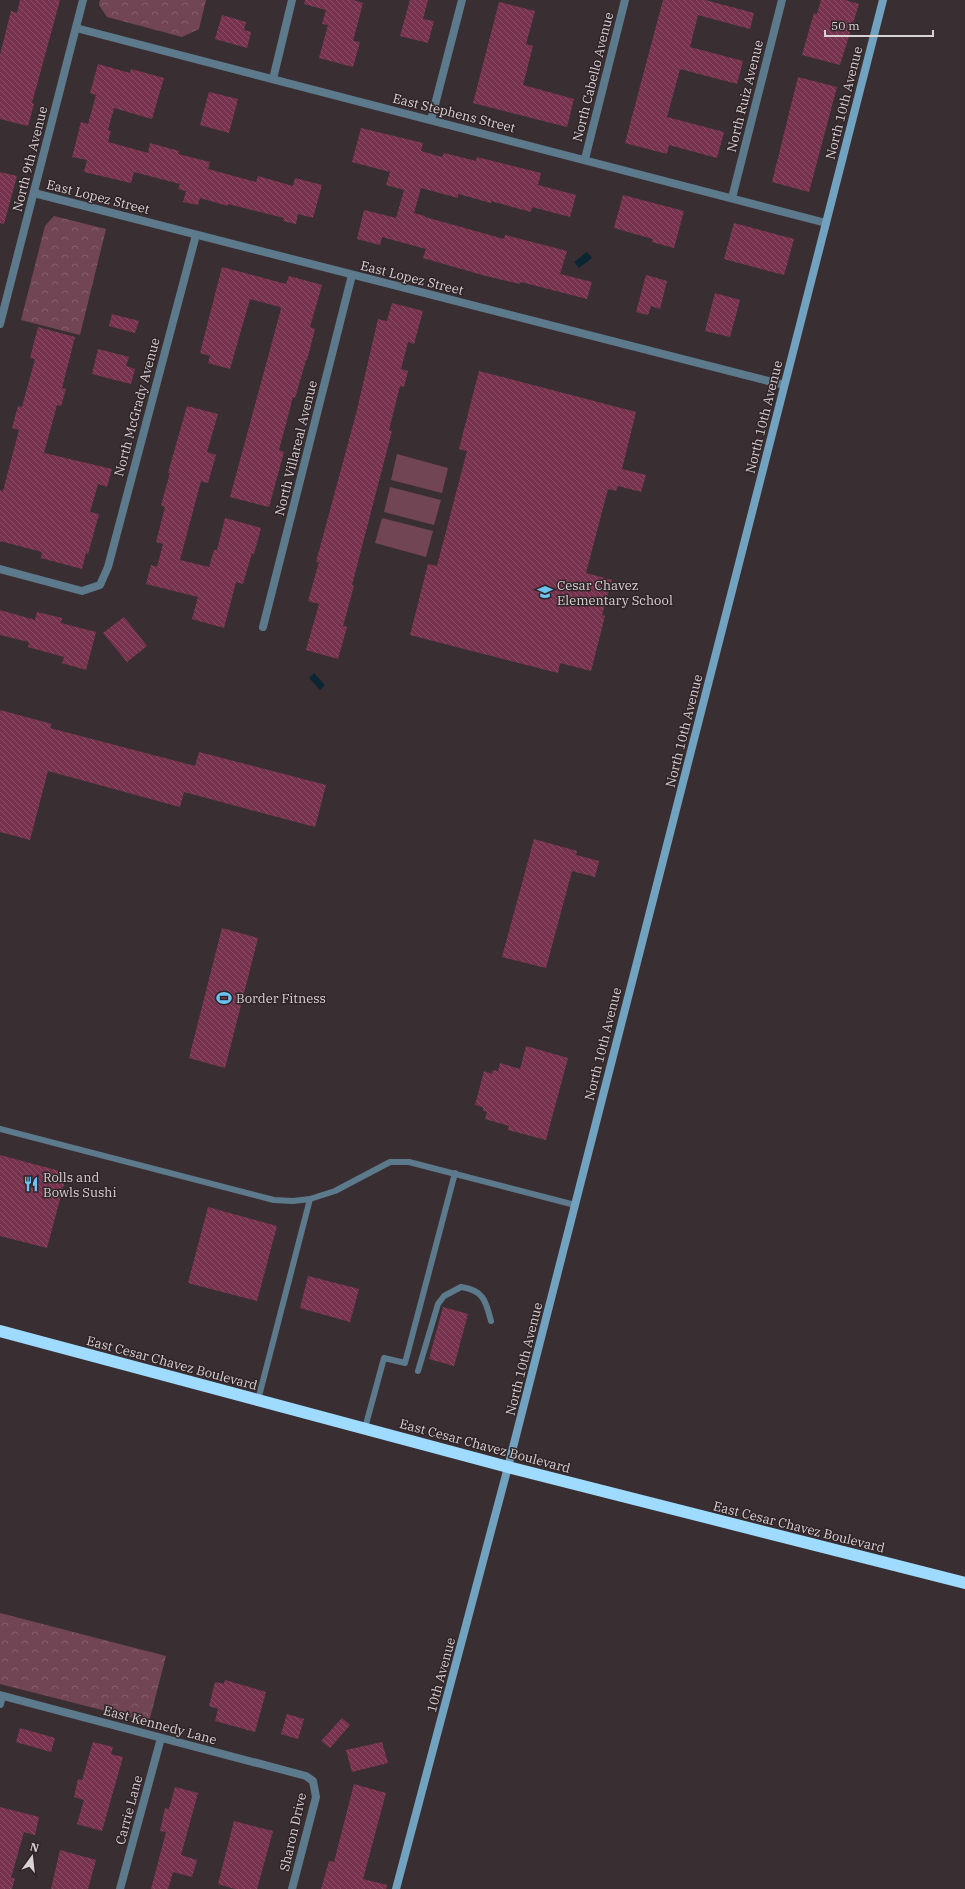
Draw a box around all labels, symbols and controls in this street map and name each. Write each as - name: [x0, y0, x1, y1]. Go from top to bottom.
- street label: North Cabello Avenue: [569, 10, 617, 144]
- scale bar: [825, 12, 933, 38]
- text: 50 m: [831, 18, 860, 33]
- street label: North Ruiz Avenue: [723, 38, 767, 154]
- street label: North 10th Avenue: [822, 45, 866, 161]
- street label: East Stephens Street: [391, 90, 517, 137]
- street label: North 9th Avenue: [9, 104, 51, 214]
- street label: East Lopez Street: [45, 176, 152, 218]
- street label: East Lopez Street: [359, 257, 466, 299]
- street label: North McGrady Avenue: [110, 336, 164, 478]
- street label: North 10th Avenue: [742, 359, 786, 475]
- street label: North Villareal Avenue: [271, 379, 321, 517]
- place label: Cesar Chavez Elementary School: [557, 577, 673, 609]
- school or university icon: Cesar Chavez Elementary School: [536, 583, 554, 601]
- street label: North 10th Avenue: [662, 673, 706, 789]
- street label: North 10th Avenue: [581, 986, 625, 1102]
- sports icon: Border Fitness: [215, 989, 233, 1007]
- place label: Border Fitness: [236, 990, 326, 1007]
- place label: Rolls and Bowls Sushi: [43, 1169, 117, 1201]
- restaurant icon: Rolls and Bowls Sushi: [22, 1175, 40, 1193]
- street label: North 10th Avenue: [502, 1301, 546, 1417]
- street label: East Cesar Chavez Boulevard: [85, 1332, 259, 1394]
- street label: East Cesar Chavez Boulevard: [398, 1415, 572, 1477]
- street label: East Cesar Chavez Boulevard: [712, 1497, 887, 1557]
- street label: 10th Avenue: [423, 1636, 459, 1714]
- street label: East Kennedy Lane: [101, 1702, 219, 1748]
- street label: Carrie Lane: [112, 1773, 146, 1847]
- street label: Sharon Drive: [276, 1791, 310, 1873]
- north arrow: [12, 1837, 52, 1877]
- text: N: [29, 1839, 41, 1855]

